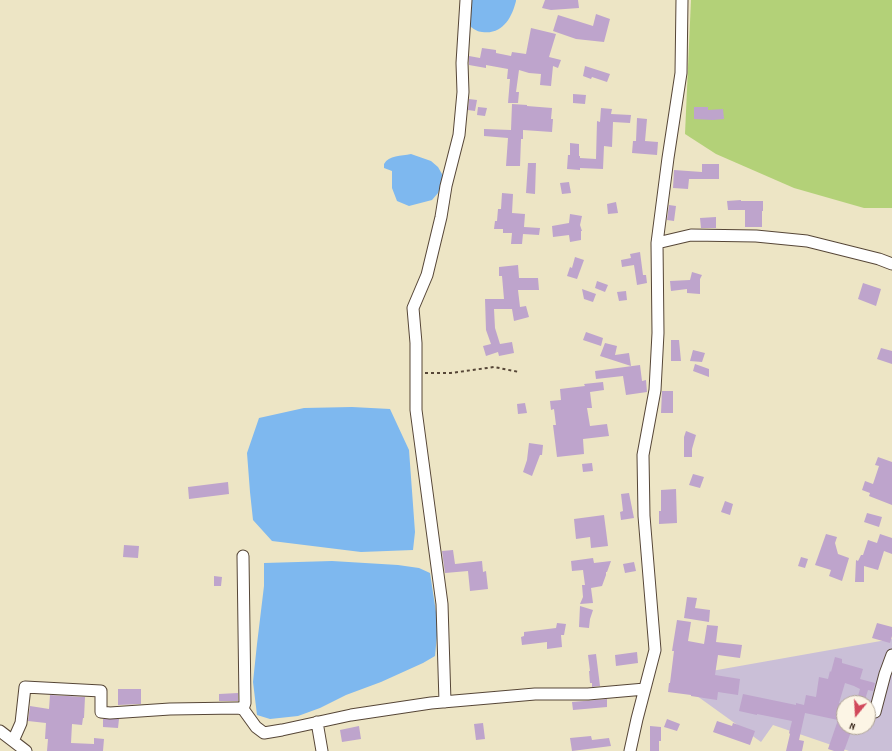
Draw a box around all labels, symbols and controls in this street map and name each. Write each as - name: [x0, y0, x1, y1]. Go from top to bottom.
- north arrow: [836, 695, 876, 735]
- text: N: [848, 717, 858, 734]

